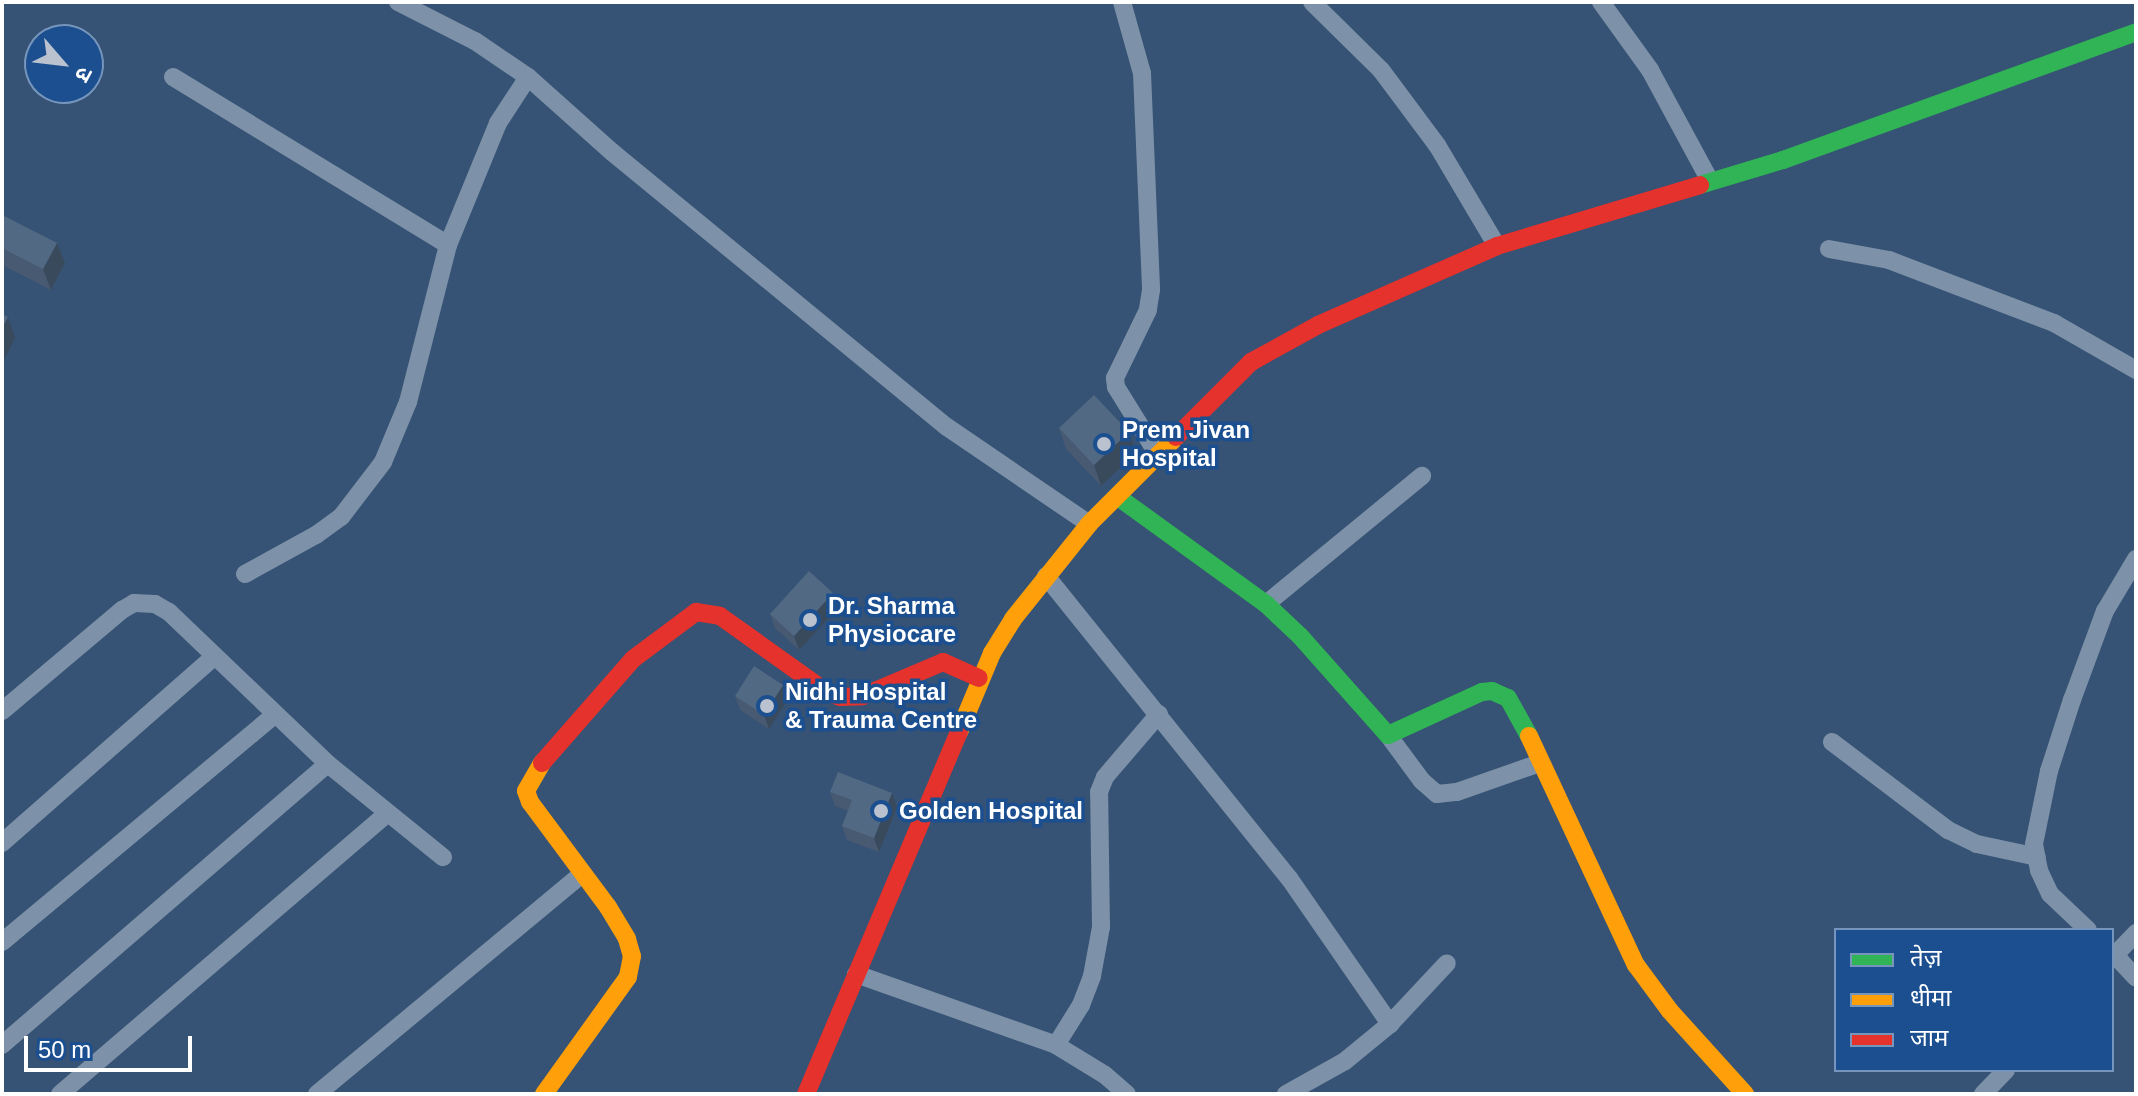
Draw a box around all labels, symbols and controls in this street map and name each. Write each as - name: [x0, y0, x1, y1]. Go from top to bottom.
- north arrow: [24, 24, 104, 104]
- text: उ: [70, 63, 98, 86]
- place label: Prem Jivan Hospital: [1122, 416, 1250, 472]
- marker: Prem Jivan Hospital: [1093, 433, 1115, 455]
- place label: Dr. Sharma Physiocare: [828, 592, 956, 648]
- marker: Dr. Sharma Physiocare: [799, 609, 821, 631]
- place label: Nidhi Hospital & Trauma Centre: [785, 678, 977, 734]
- marker: Nidhi Hospital & Trauma Centre: [756, 695, 778, 717]
- place label: Golden Hospital: [899, 797, 1083, 825]
- marker: Golden Hospital: [870, 800, 892, 822]
- legend: [1834, 928, 2114, 1072]
- text: तेज़: [1910, 944, 1942, 971]
- text: धीमा: [1910, 984, 1952, 1011]
- scale bar: [28, 1020, 196, 1070]
- text: जाम: [1910, 1024, 1948, 1051]
- text: 50 m: [38, 1036, 91, 1063]

